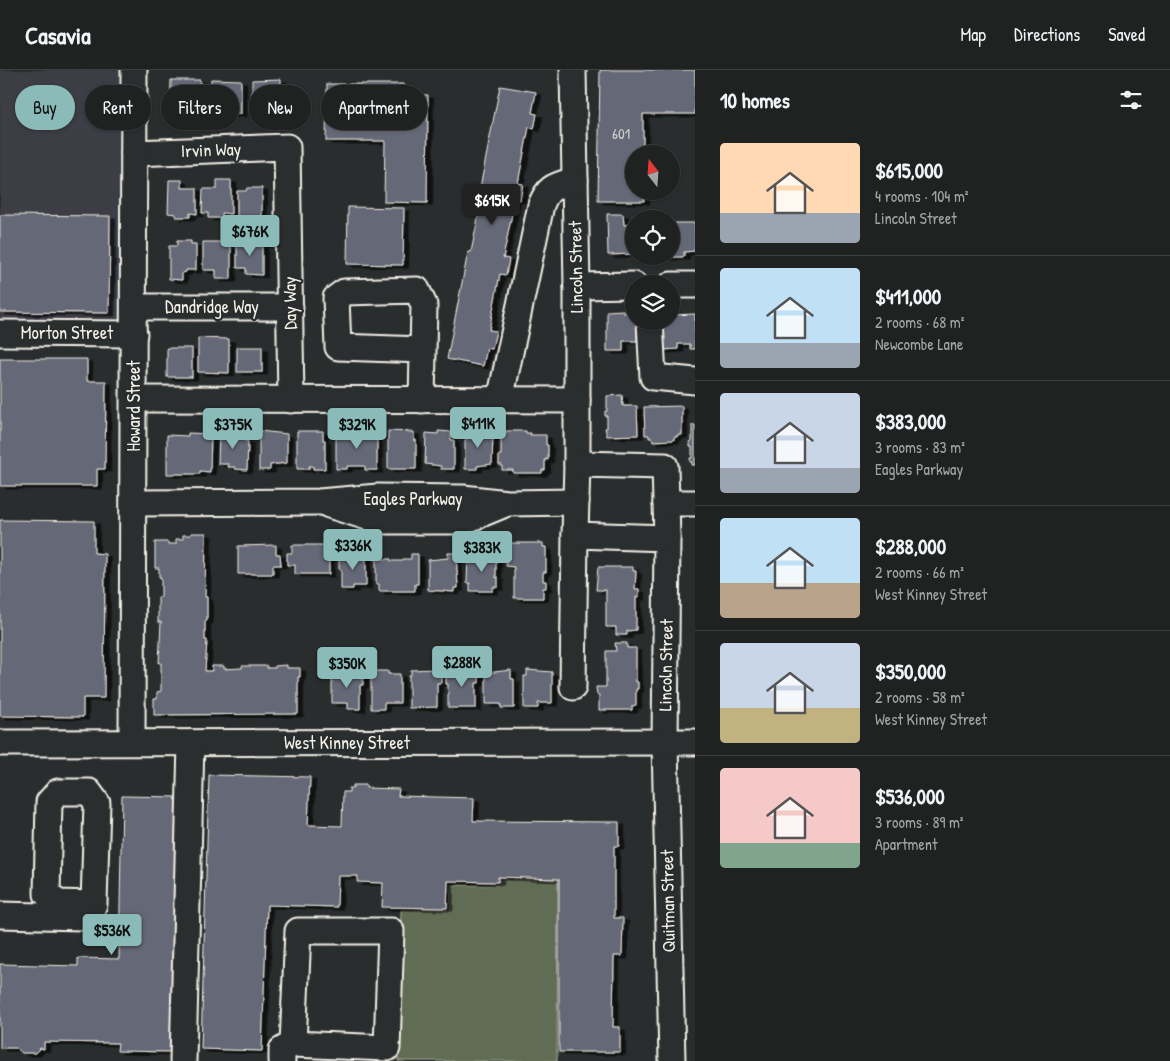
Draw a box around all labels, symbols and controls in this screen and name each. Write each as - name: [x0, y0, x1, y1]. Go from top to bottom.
- text: Casavia: [25, 19, 91, 51]
- text: Map: [961, 22, 986, 47]
- text: Directions: [1014, 22, 1080, 47]
- text: Saved: [1108, 22, 1145, 47]
- chip: Buy: [15, 85, 75, 130]
- chip: Rent: [85, 85, 151, 130]
- chip: Filters: [161, 85, 239, 130]
- chip: New: [249, 85, 311, 130]
- chip: Apartment: [321, 85, 427, 130]
- text: 10 homes: [720, 86, 790, 115]
- icon: filters: [1117, 86, 1145, 114]
- house number: 601: [612, 123, 630, 144]
- street label: Irvin Way: [180, 136, 242, 163]
- north arrow: [625, 145, 680, 200]
- map controls: [625, 145, 680, 330]
- text: $615,000: [875, 156, 943, 185]
- icon: home: [760, 163, 820, 223]
- pin: $615K: [457, 184, 527, 226]
- text: 4 rooms · 104 m²: [875, 185, 969, 207]
- text: $615K: [474, 189, 510, 211]
- text: Lincoln Street: [875, 207, 957, 229]
- button: locate: [625, 210, 680, 265]
- pin: $676K: [215, 214, 285, 257]
- text: $676K: [231, 220, 269, 242]
- street label: Lincoln Street: [562, 220, 589, 313]
- button: layers: [625, 275, 680, 330]
- street label: Day Way: [277, 276, 302, 330]
- text: $411,000: [875, 282, 941, 311]
- icon: home: [760, 288, 820, 348]
- street label: Dandridge Way: [165, 294, 259, 319]
- text: 2 rooms · 68 m²: [875, 311, 964, 333]
- street label: Morton Street: [21, 320, 114, 345]
- text: Newcombe Lane: [875, 333, 963, 355]
- street label: Howard Street: [121, 360, 146, 452]
- pin: $411K: [443, 406, 513, 449]
- text: $383,000: [875, 407, 946, 436]
- pin: $375K: [198, 408, 268, 450]
- pin: $329K: [322, 408, 392, 450]
- text: $411K: [461, 412, 495, 434]
- text: $375K: [214, 413, 252, 435]
- text: $329K: [338, 413, 376, 435]
- icon: home: [760, 413, 820, 473]
- text: 3 rooms · 83 m²: [875, 436, 965, 458]
- text: Eagles Parkway: [875, 458, 963, 480]
- street label: Eagles Parkway: [363, 486, 463, 511]
- pin: $336K: [318, 528, 388, 571]
- pin: $383K: [447, 530, 517, 573]
- text: $288,000: [875, 532, 946, 561]
- text: $336K: [334, 534, 372, 556]
- text: $383K: [463, 536, 501, 558]
- icon: home: [760, 538, 820, 598]
- text: 2 rooms · 66 m²: [875, 561, 964, 583]
- text: West Kinney Street: [875, 583, 987, 605]
- street label: Lincoln Street: [652, 618, 679, 711]
- pin: $350K: [312, 646, 382, 689]
- pin: $288K: [427, 646, 497, 688]
- text: $288K: [443, 651, 481, 673]
- text: $350K: [328, 652, 366, 674]
- text: $350,000: [875, 657, 946, 686]
- icon: home: [760, 663, 820, 723]
- text: 2 rooms · 58 m²: [875, 686, 965, 708]
- text: West Kinney Street: [875, 708, 987, 730]
- street label: West Kinney Street: [284, 730, 411, 755]
- text: $536,000: [875, 782, 945, 811]
- icon: home: [760, 788, 820, 848]
- text: 3 rooms · 89 m²: [875, 811, 964, 833]
- text: Apartment: [875, 833, 938, 855]
- street label: Quitman Street: [654, 849, 681, 953]
- pin: $536K: [77, 914, 147, 956]
- text: $536K: [94, 919, 130, 941]

